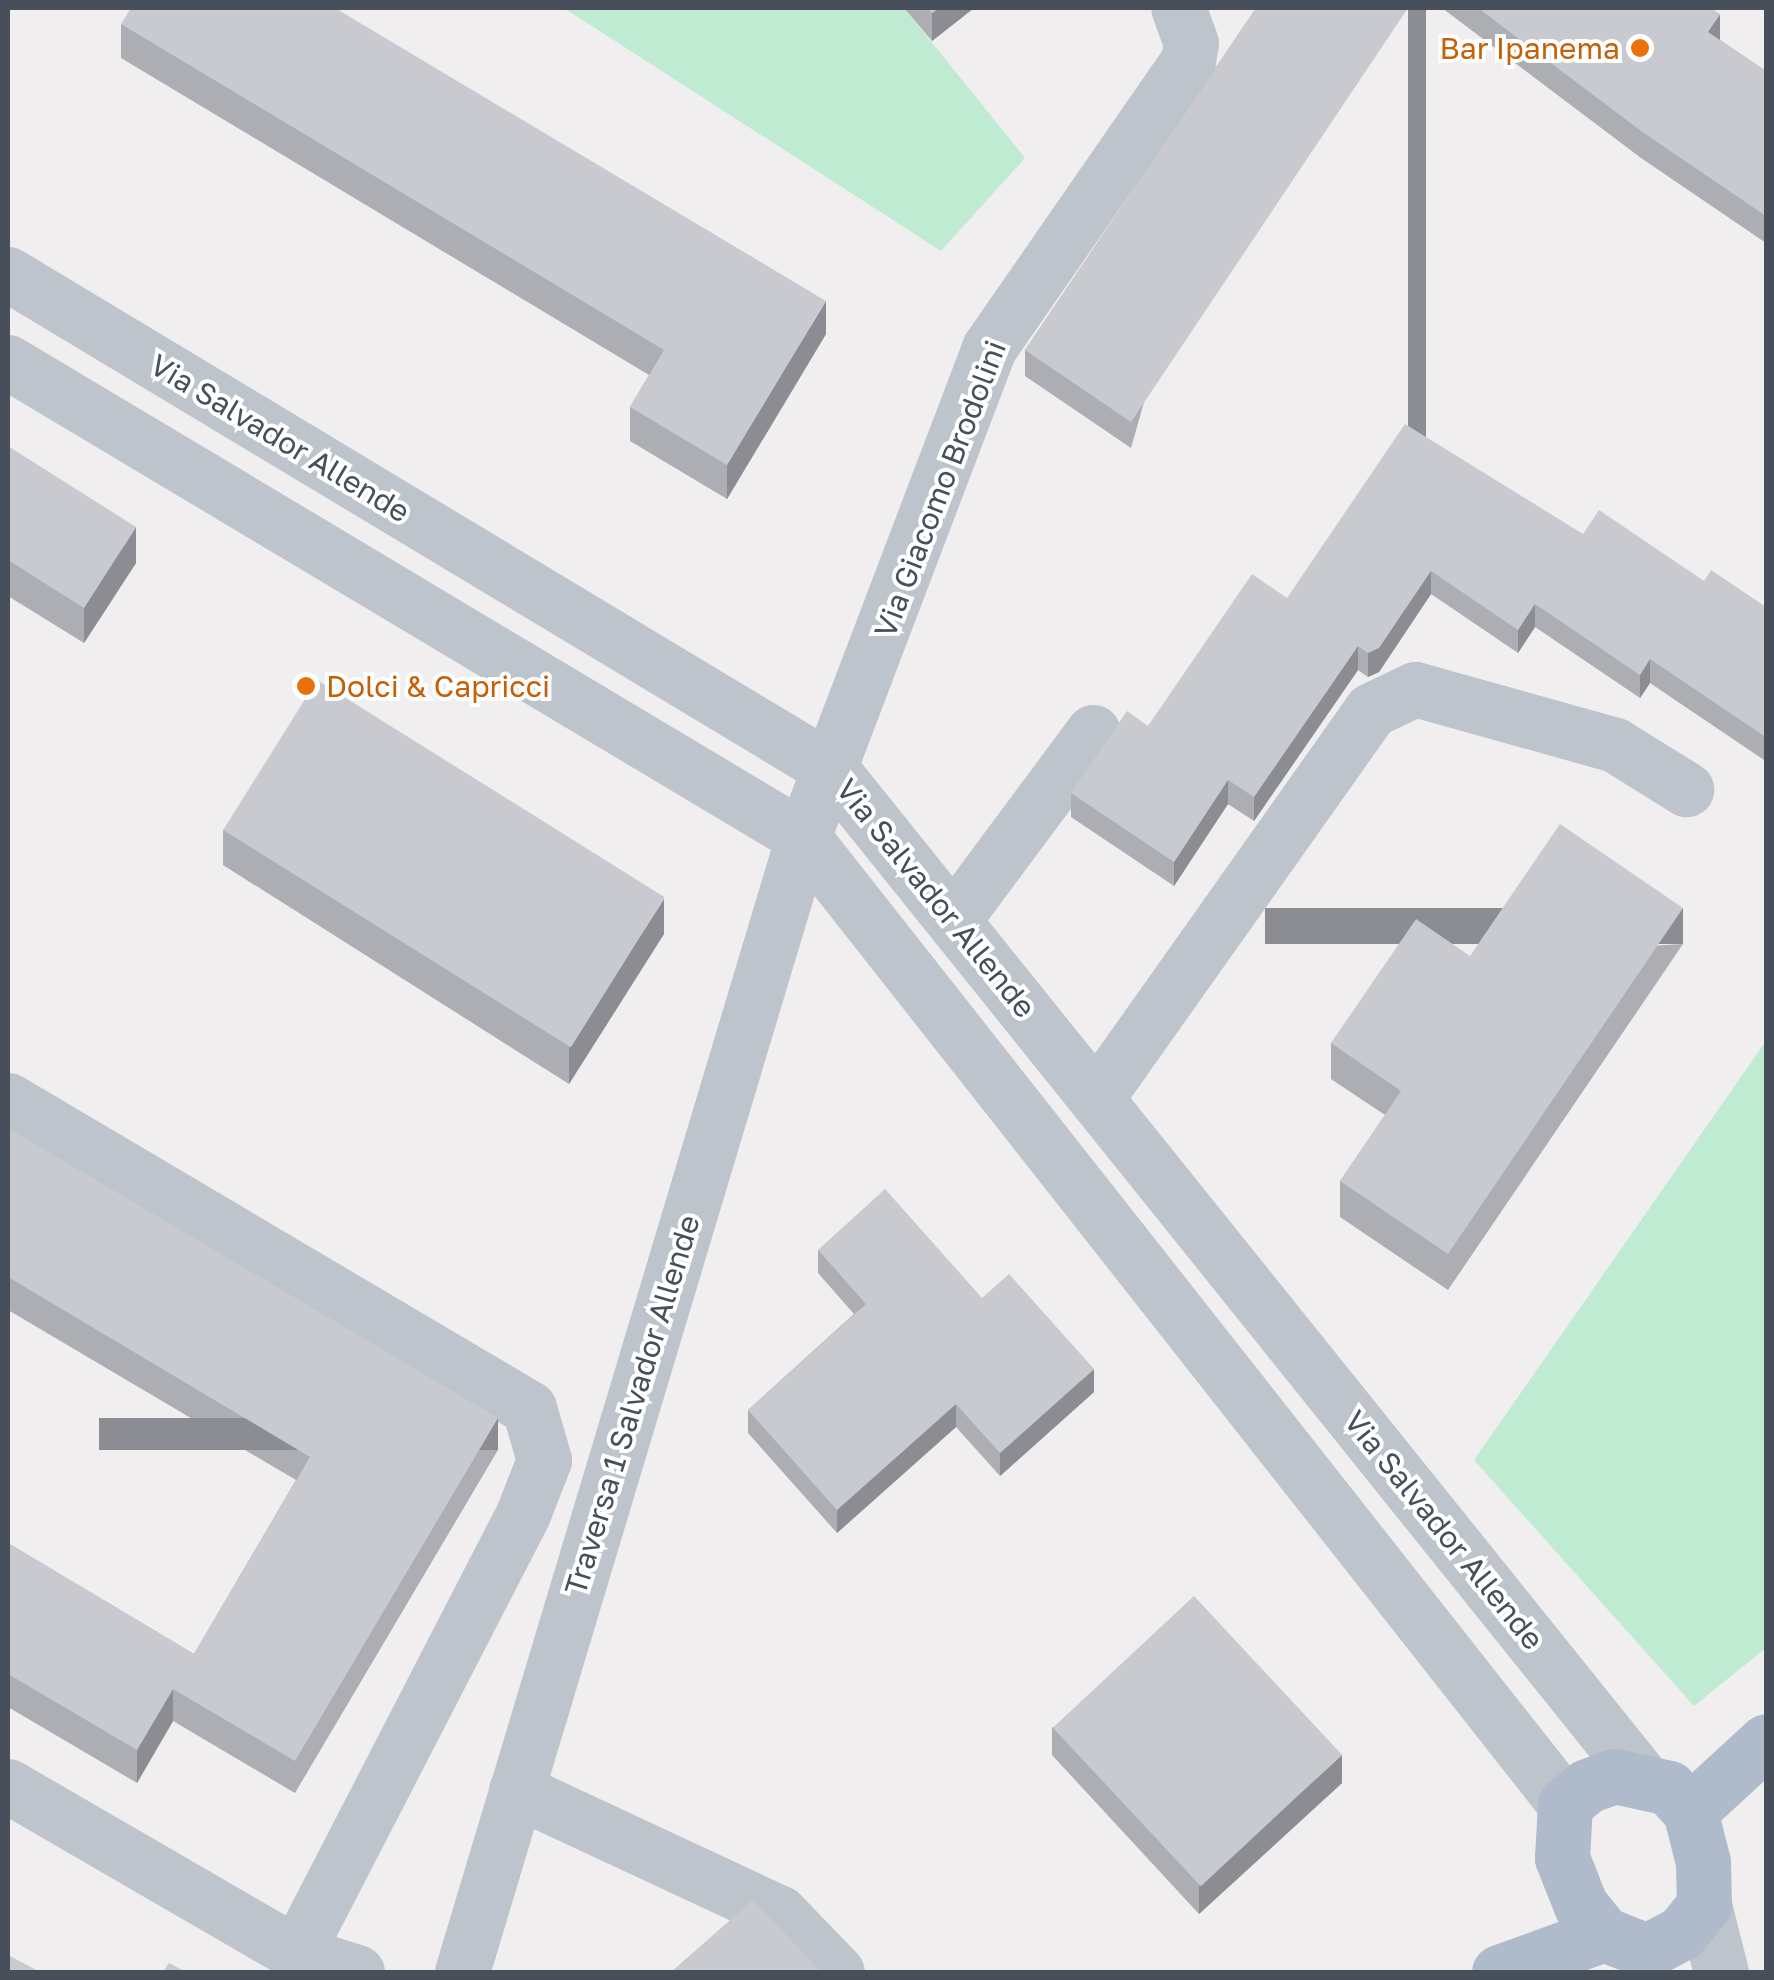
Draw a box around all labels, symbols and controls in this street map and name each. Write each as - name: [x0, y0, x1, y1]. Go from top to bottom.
- place label: Bar Ipanema: [1440, 30, 1620, 66]
- marker: Bar Ipanema: [1629, 37, 1651, 59]
- street label: Via Giacomo Brodolini: [867, 335, 1013, 643]
- street label: Via Salvador Allende: [144, 346, 416, 530]
- place label: Dolci & Capricci: [326, 668, 550, 704]
- marker: Dolci & Capricci: [295, 675, 317, 697]
- street label: Via Salvador Allende: [829, 772, 1043, 1024]
- street label: Traversa 1 Salvador Allende: [557, 1211, 707, 1599]
- street label: Via Salvador Allende: [1337, 1404, 1551, 1656]

